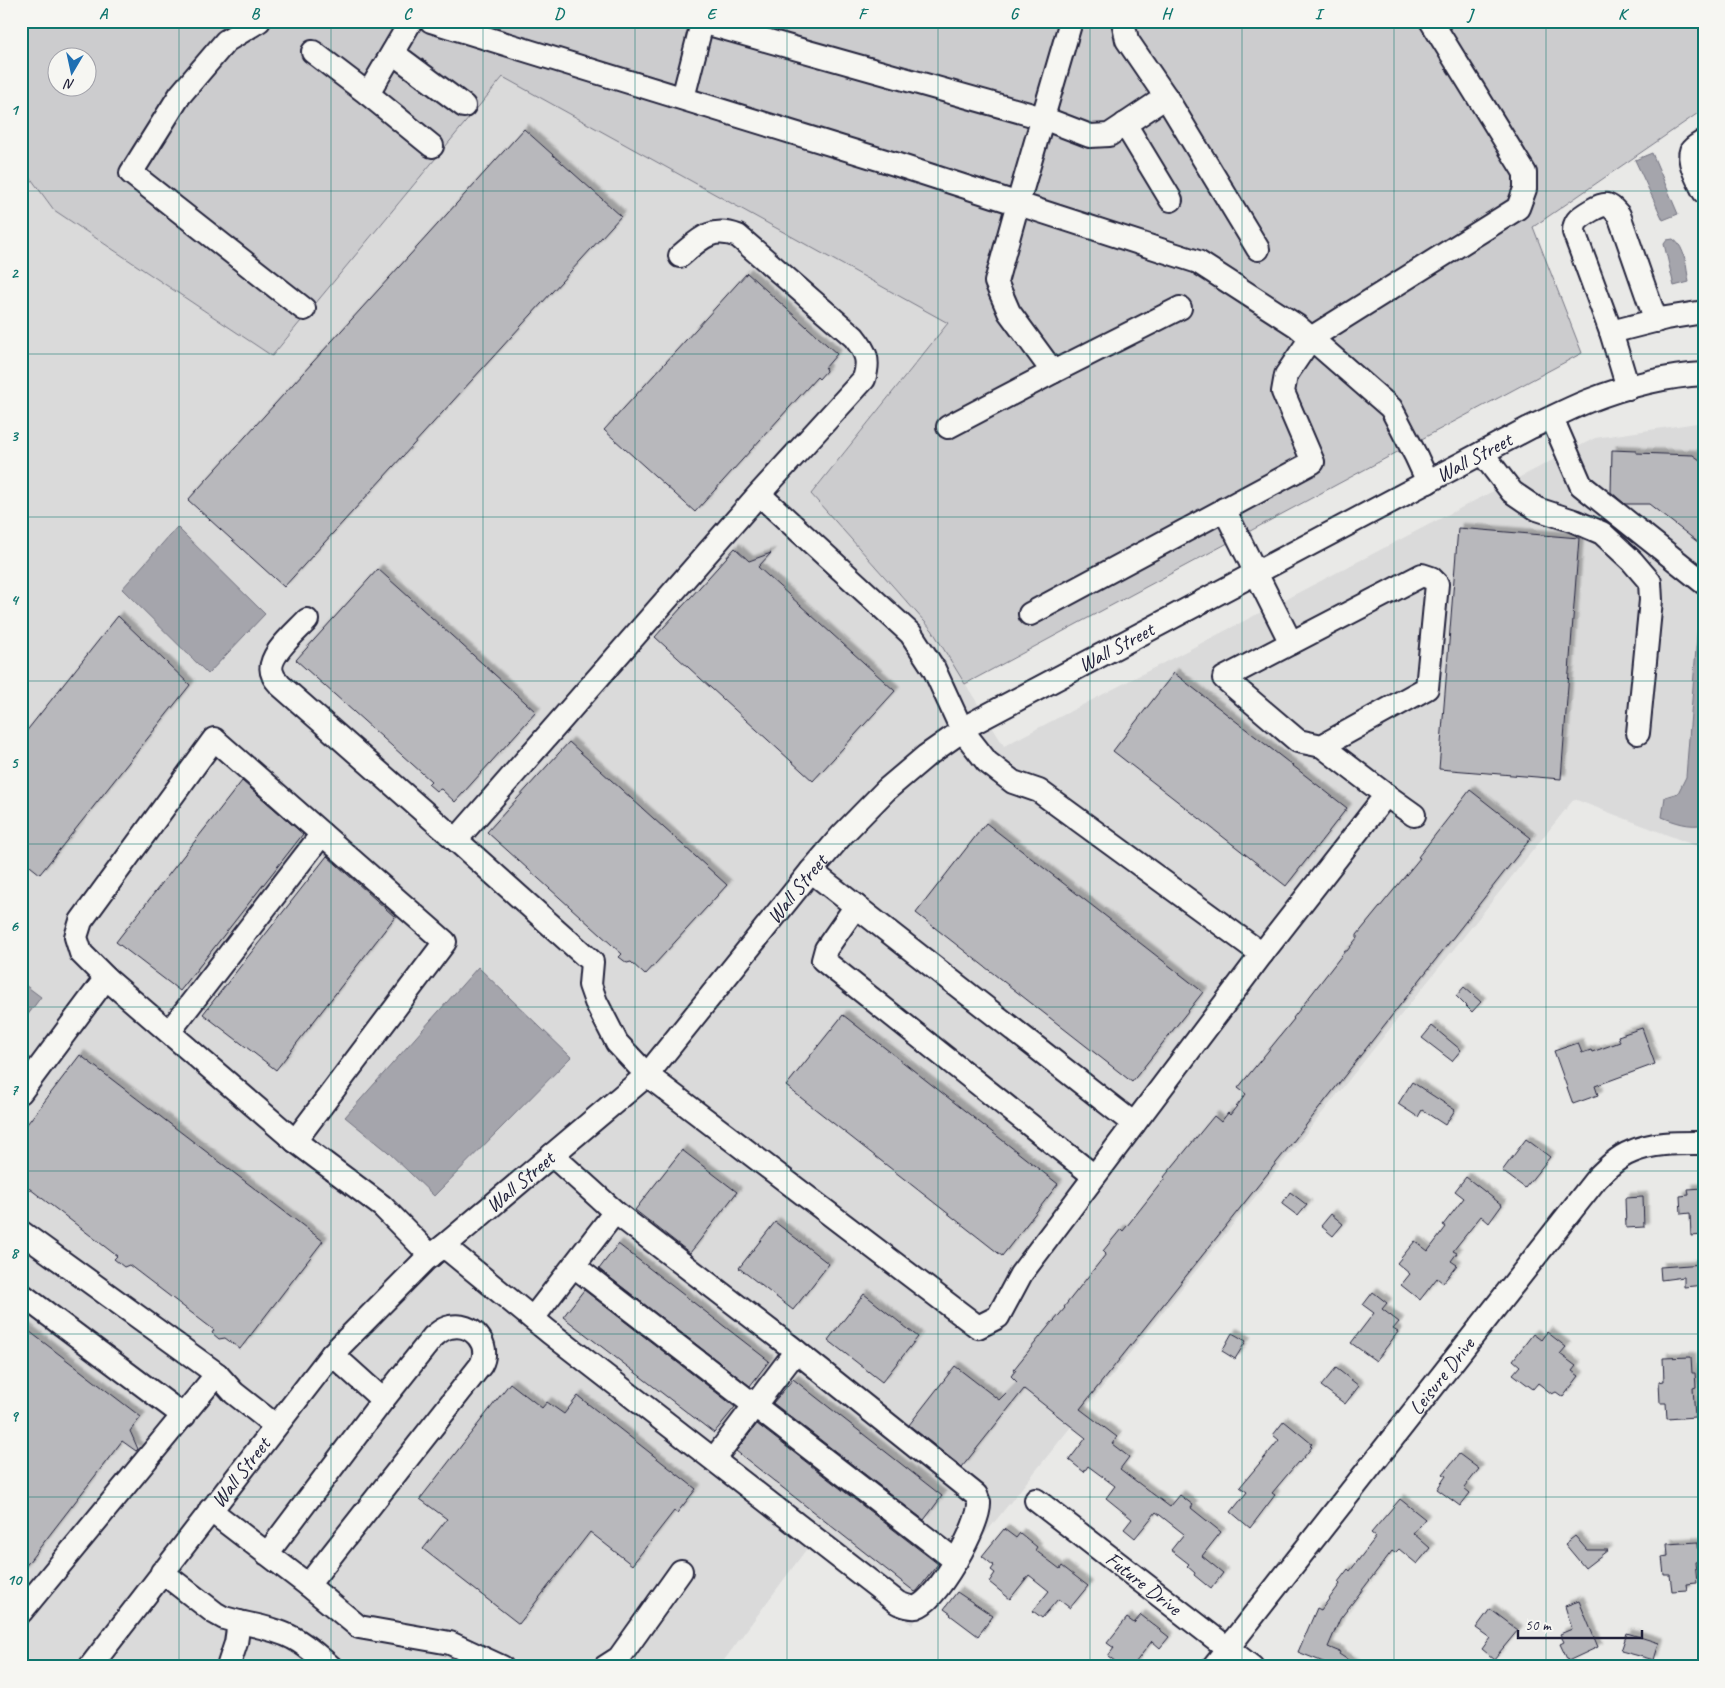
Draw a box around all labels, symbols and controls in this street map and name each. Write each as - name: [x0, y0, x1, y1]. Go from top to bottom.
- text: A: [99, 4, 109, 24]
- text: B: [251, 4, 261, 24]
- text: C: [403, 4, 413, 24]
- text: D: [554, 4, 565, 24]
- text: E: [707, 4, 718, 24]
- text: F: [858, 4, 869, 24]
- text: G: [1010, 4, 1020, 24]
- text: H: [1161, 4, 1173, 24]
- text: I: [1315, 4, 1325, 24]
- text: J: [1466, 4, 1475, 24]
- text: K: [1618, 4, 1630, 24]
- north arrow: [48, 48, 98, 98]
- text: N: [62, 75, 76, 93]
- text: 1: [10, 100, 19, 120]
- text: 2: [10, 263, 19, 283]
- text: 3: [10, 426, 19, 446]
- street label: Wall Street: [1432, 426, 1518, 488]
- text: 4: [10, 590, 19, 610]
- street label: Wall Street: [1074, 615, 1160, 678]
- text: 5: [11, 753, 20, 773]
- street label: Wall Street: [761, 847, 834, 929]
- text: 6: [10, 916, 19, 936]
- text: 7: [10, 1080, 19, 1100]
- street label: Wall Street: [480, 1144, 561, 1218]
- text: 8: [10, 1243, 19, 1263]
- street label: Leisure Drive: [1403, 1331, 1481, 1420]
- text: 9: [10, 1406, 19, 1426]
- street label: Wall Street: [205, 1430, 277, 1513]
- street label: Future Drive: [1100, 1546, 1188, 1621]
- text: 10: [7, 1570, 23, 1590]
- scale bar: [1518, 1608, 1641, 1640]
- text: 50 m: [1525, 1616, 1552, 1635]

